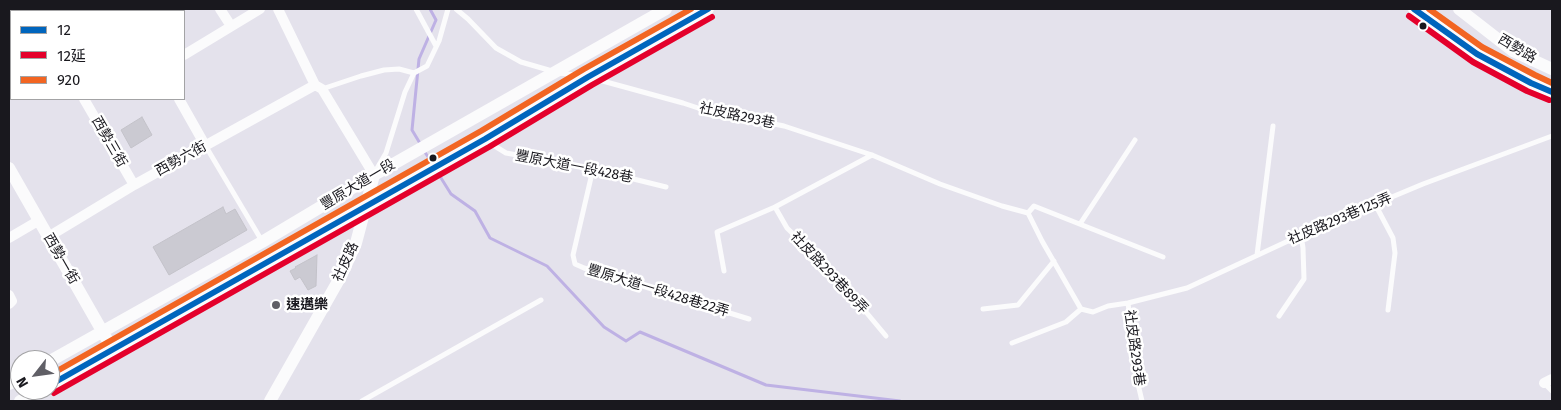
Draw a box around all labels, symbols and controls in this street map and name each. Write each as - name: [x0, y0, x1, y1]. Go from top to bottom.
- legend: [10, 10, 185, 100]
- text: 12: [57, 21, 71, 39]
- unlabelled marker: [1418, 21, 1428, 31]
- street label: 西勢路: [1495, 31, 1539, 67]
- text: 12延: [57, 47, 86, 65]
- text: 920: [57, 71, 80, 89]
- street label: 社皮路293巷: [698, 100, 776, 132]
- street label: 西勢三街: [88, 114, 130, 170]
- street label: 西勢六街: [152, 138, 210, 180]
- street label: 豐原大道一段428巷: [514, 147, 634, 187]
- unlabelled marker: [428, 153, 438, 163]
- street label: 豐原大道一段: [318, 156, 398, 214]
- street label: 社皮路293巷125弄: [1286, 190, 1394, 248]
- street label: 社皮路293巷89弄: [787, 229, 871, 317]
- street label: 西勢一街: [40, 231, 82, 287]
- street label: 社皮路: [330, 239, 362, 285]
- street label: 豐原大道一段428巷22弄: [585, 261, 731, 321]
- place label: 速邁樂: [286, 297, 328, 313]
- marker: 速邁樂: [270, 299, 282, 311]
- street label: 社皮路293巷: [1120, 309, 1148, 387]
- north arrow: [10, 350, 60, 400]
- text: N: [13, 374, 32, 391]

